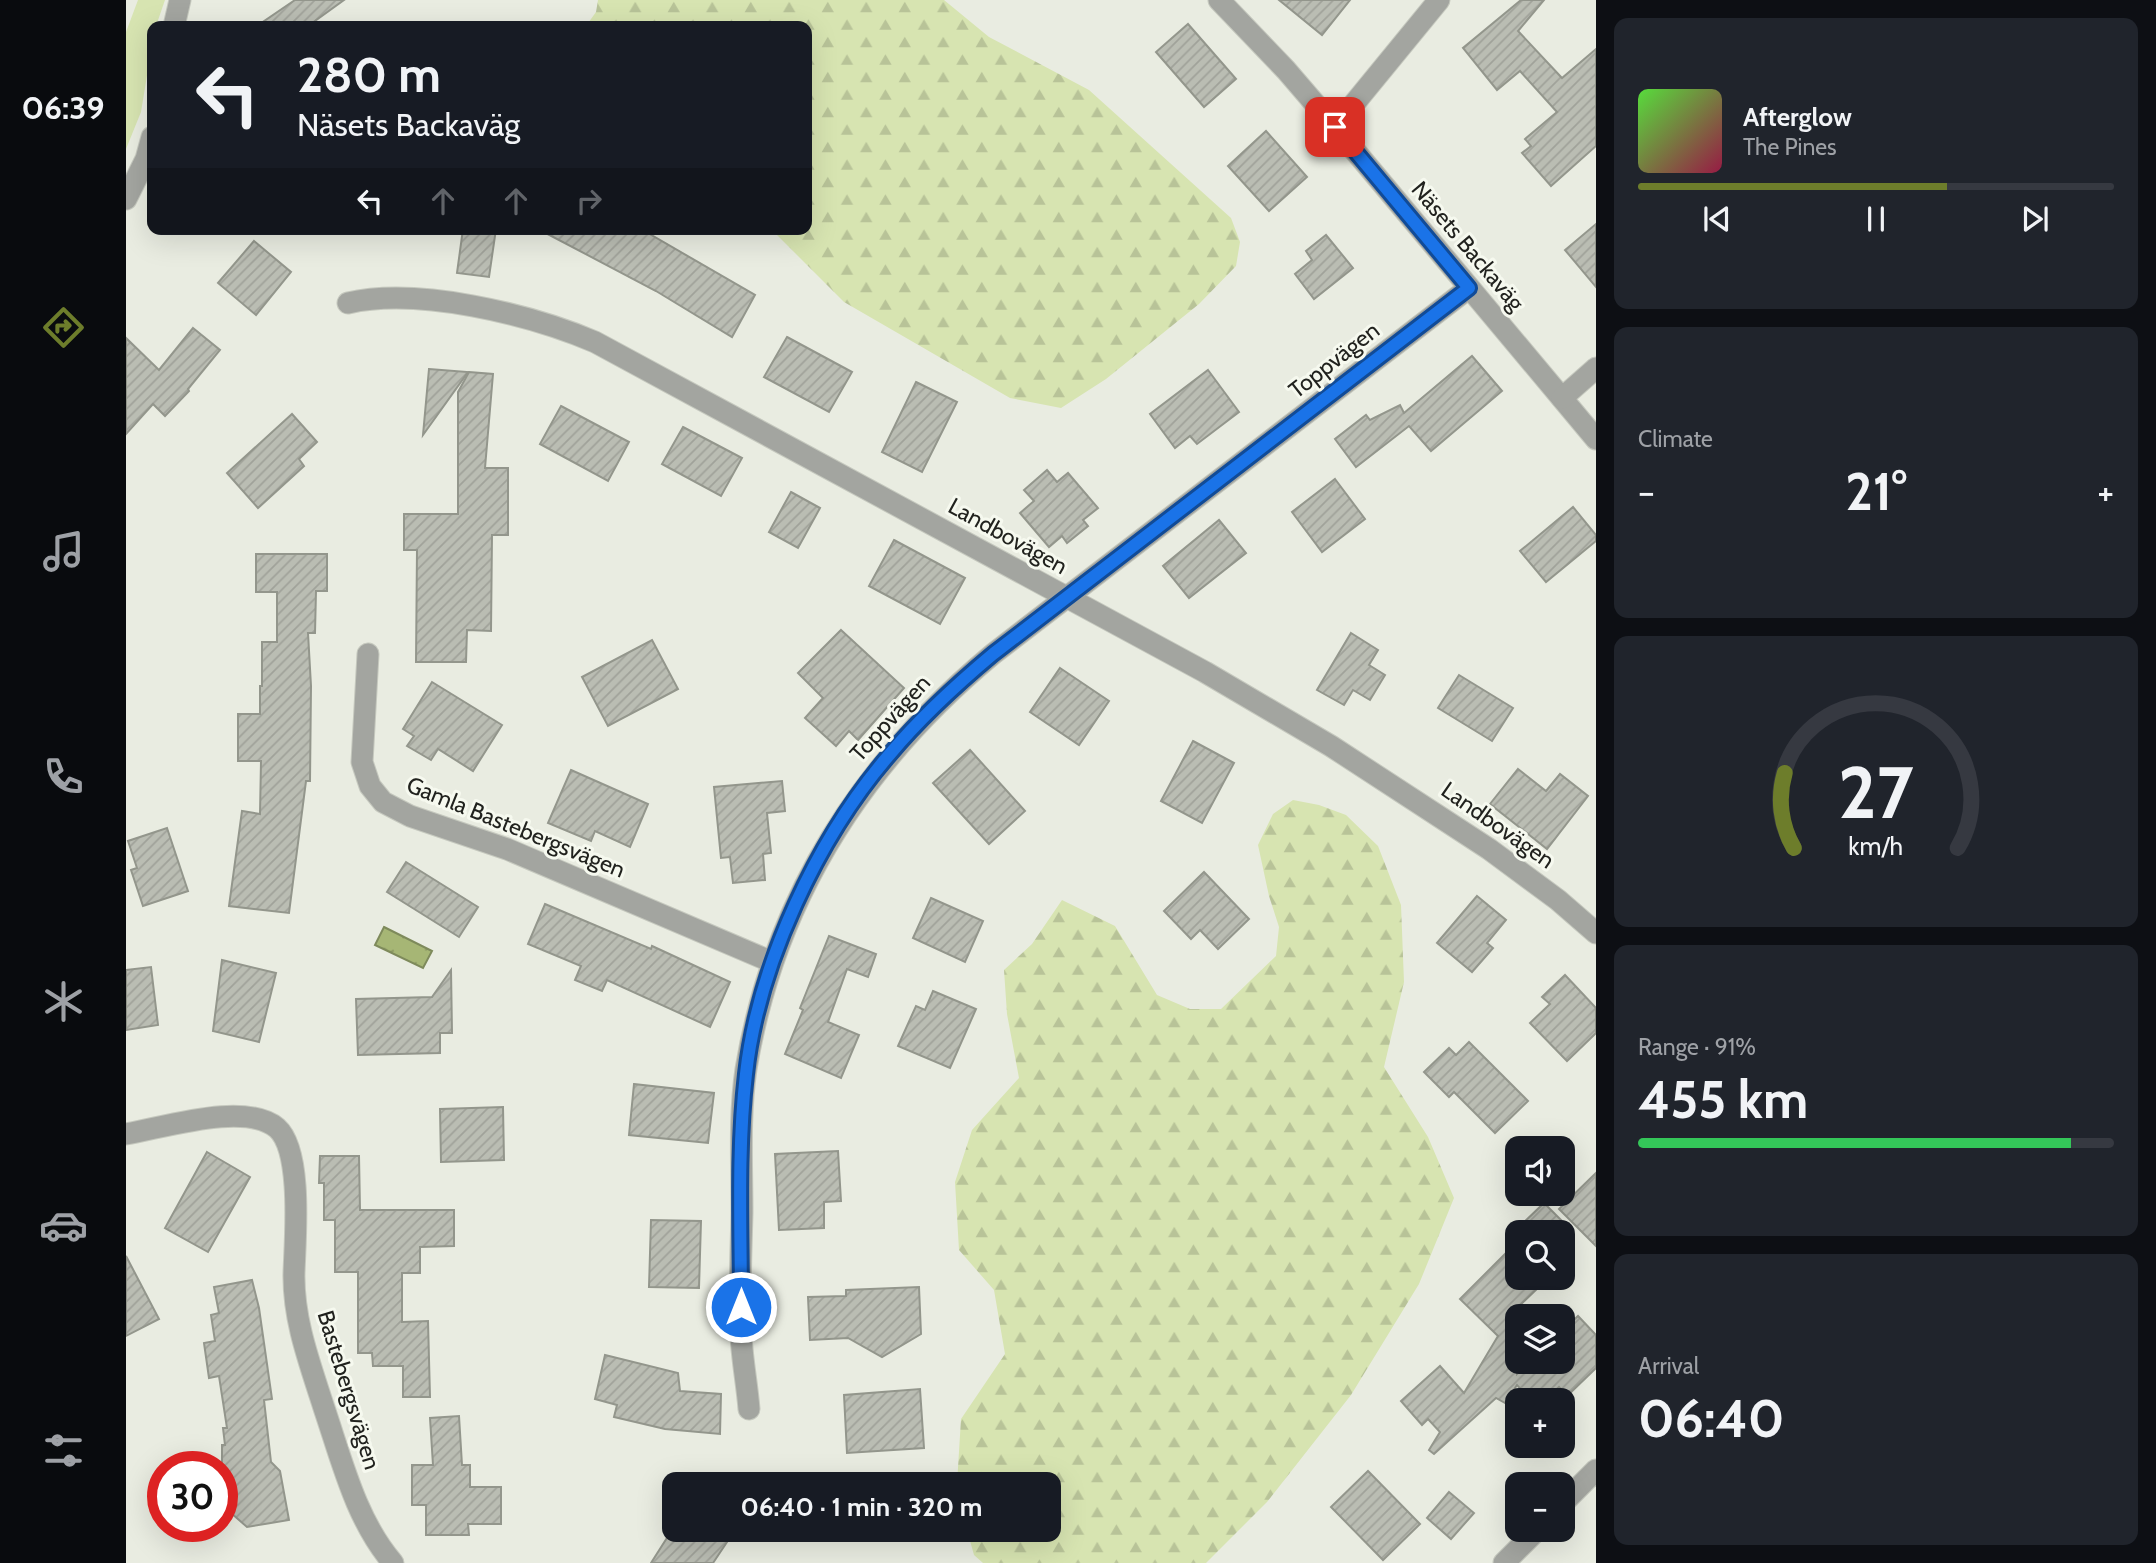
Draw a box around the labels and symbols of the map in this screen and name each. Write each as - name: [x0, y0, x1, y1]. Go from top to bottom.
- pin: [1305, 97, 1365, 157]
- street label: Näsets Backaväg: [1406, 176, 1531, 317]
- street label: Toppvägen: [1283, 316, 1385, 404]
- street label: Landbovägen: [944, 492, 1072, 580]
- street label: Toppvägen: [844, 669, 936, 767]
- street label: Gamla Bastebergsvägen: [403, 770, 629, 884]
- street label: Landbovägen: [1436, 776, 1560, 874]
- position arrow: [704, 1270, 778, 1344]
- street label: Bastebergsvägen: [312, 1307, 386, 1473]
- speed limit sign: 30: [147, 1451, 238, 1542]

